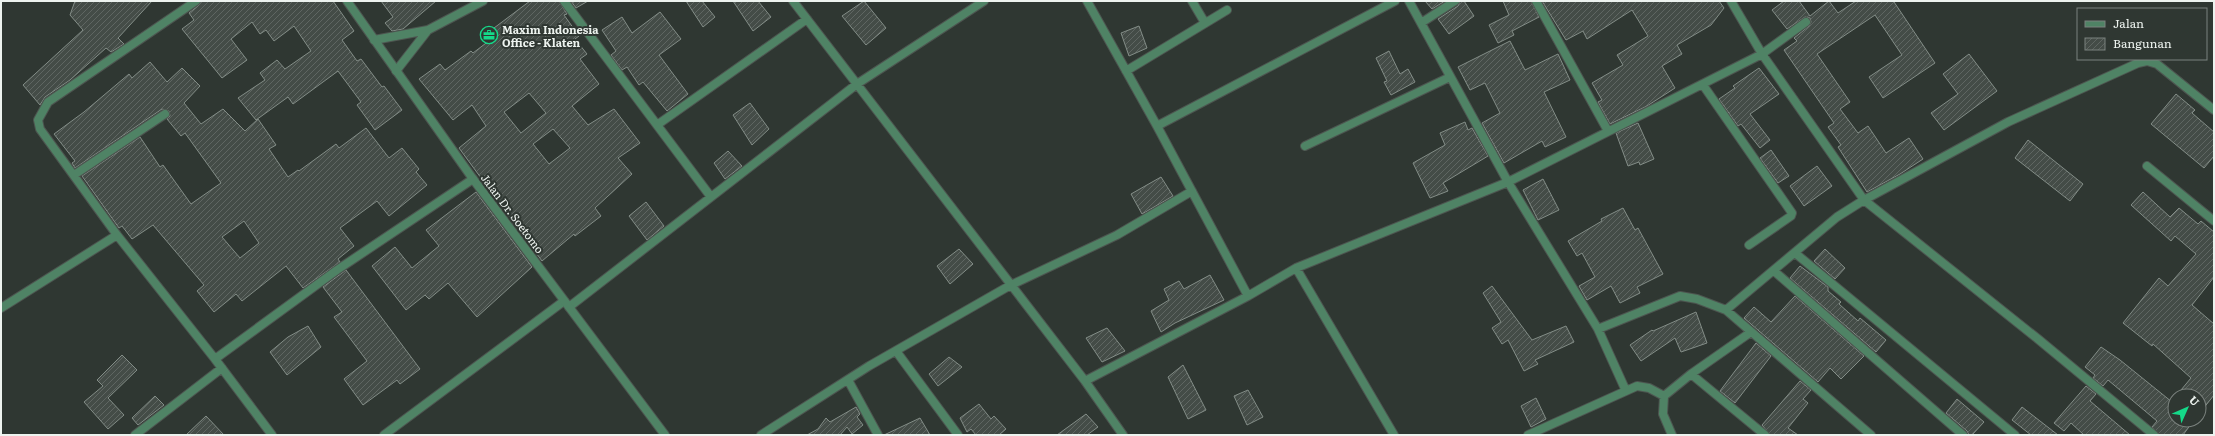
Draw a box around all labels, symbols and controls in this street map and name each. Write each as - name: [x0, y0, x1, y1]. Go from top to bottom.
- legend: [2077, 8, 2207, 60]
- text: Jalan: [2113, 14, 2144, 32]
- place label: Maxim Indonesia Office - Klaten: [502, 21, 599, 50]
- office icon: Maxim Indonesia Office - Klaten: [479, 25, 499, 45]
- text: Bangunan: [2113, 34, 2172, 52]
- street label: Jalan Dr. Soetomo: [478, 170, 548, 256]
- north arrow: [2167, 388, 2207, 428]
- text: U: [2186, 392, 2204, 409]

